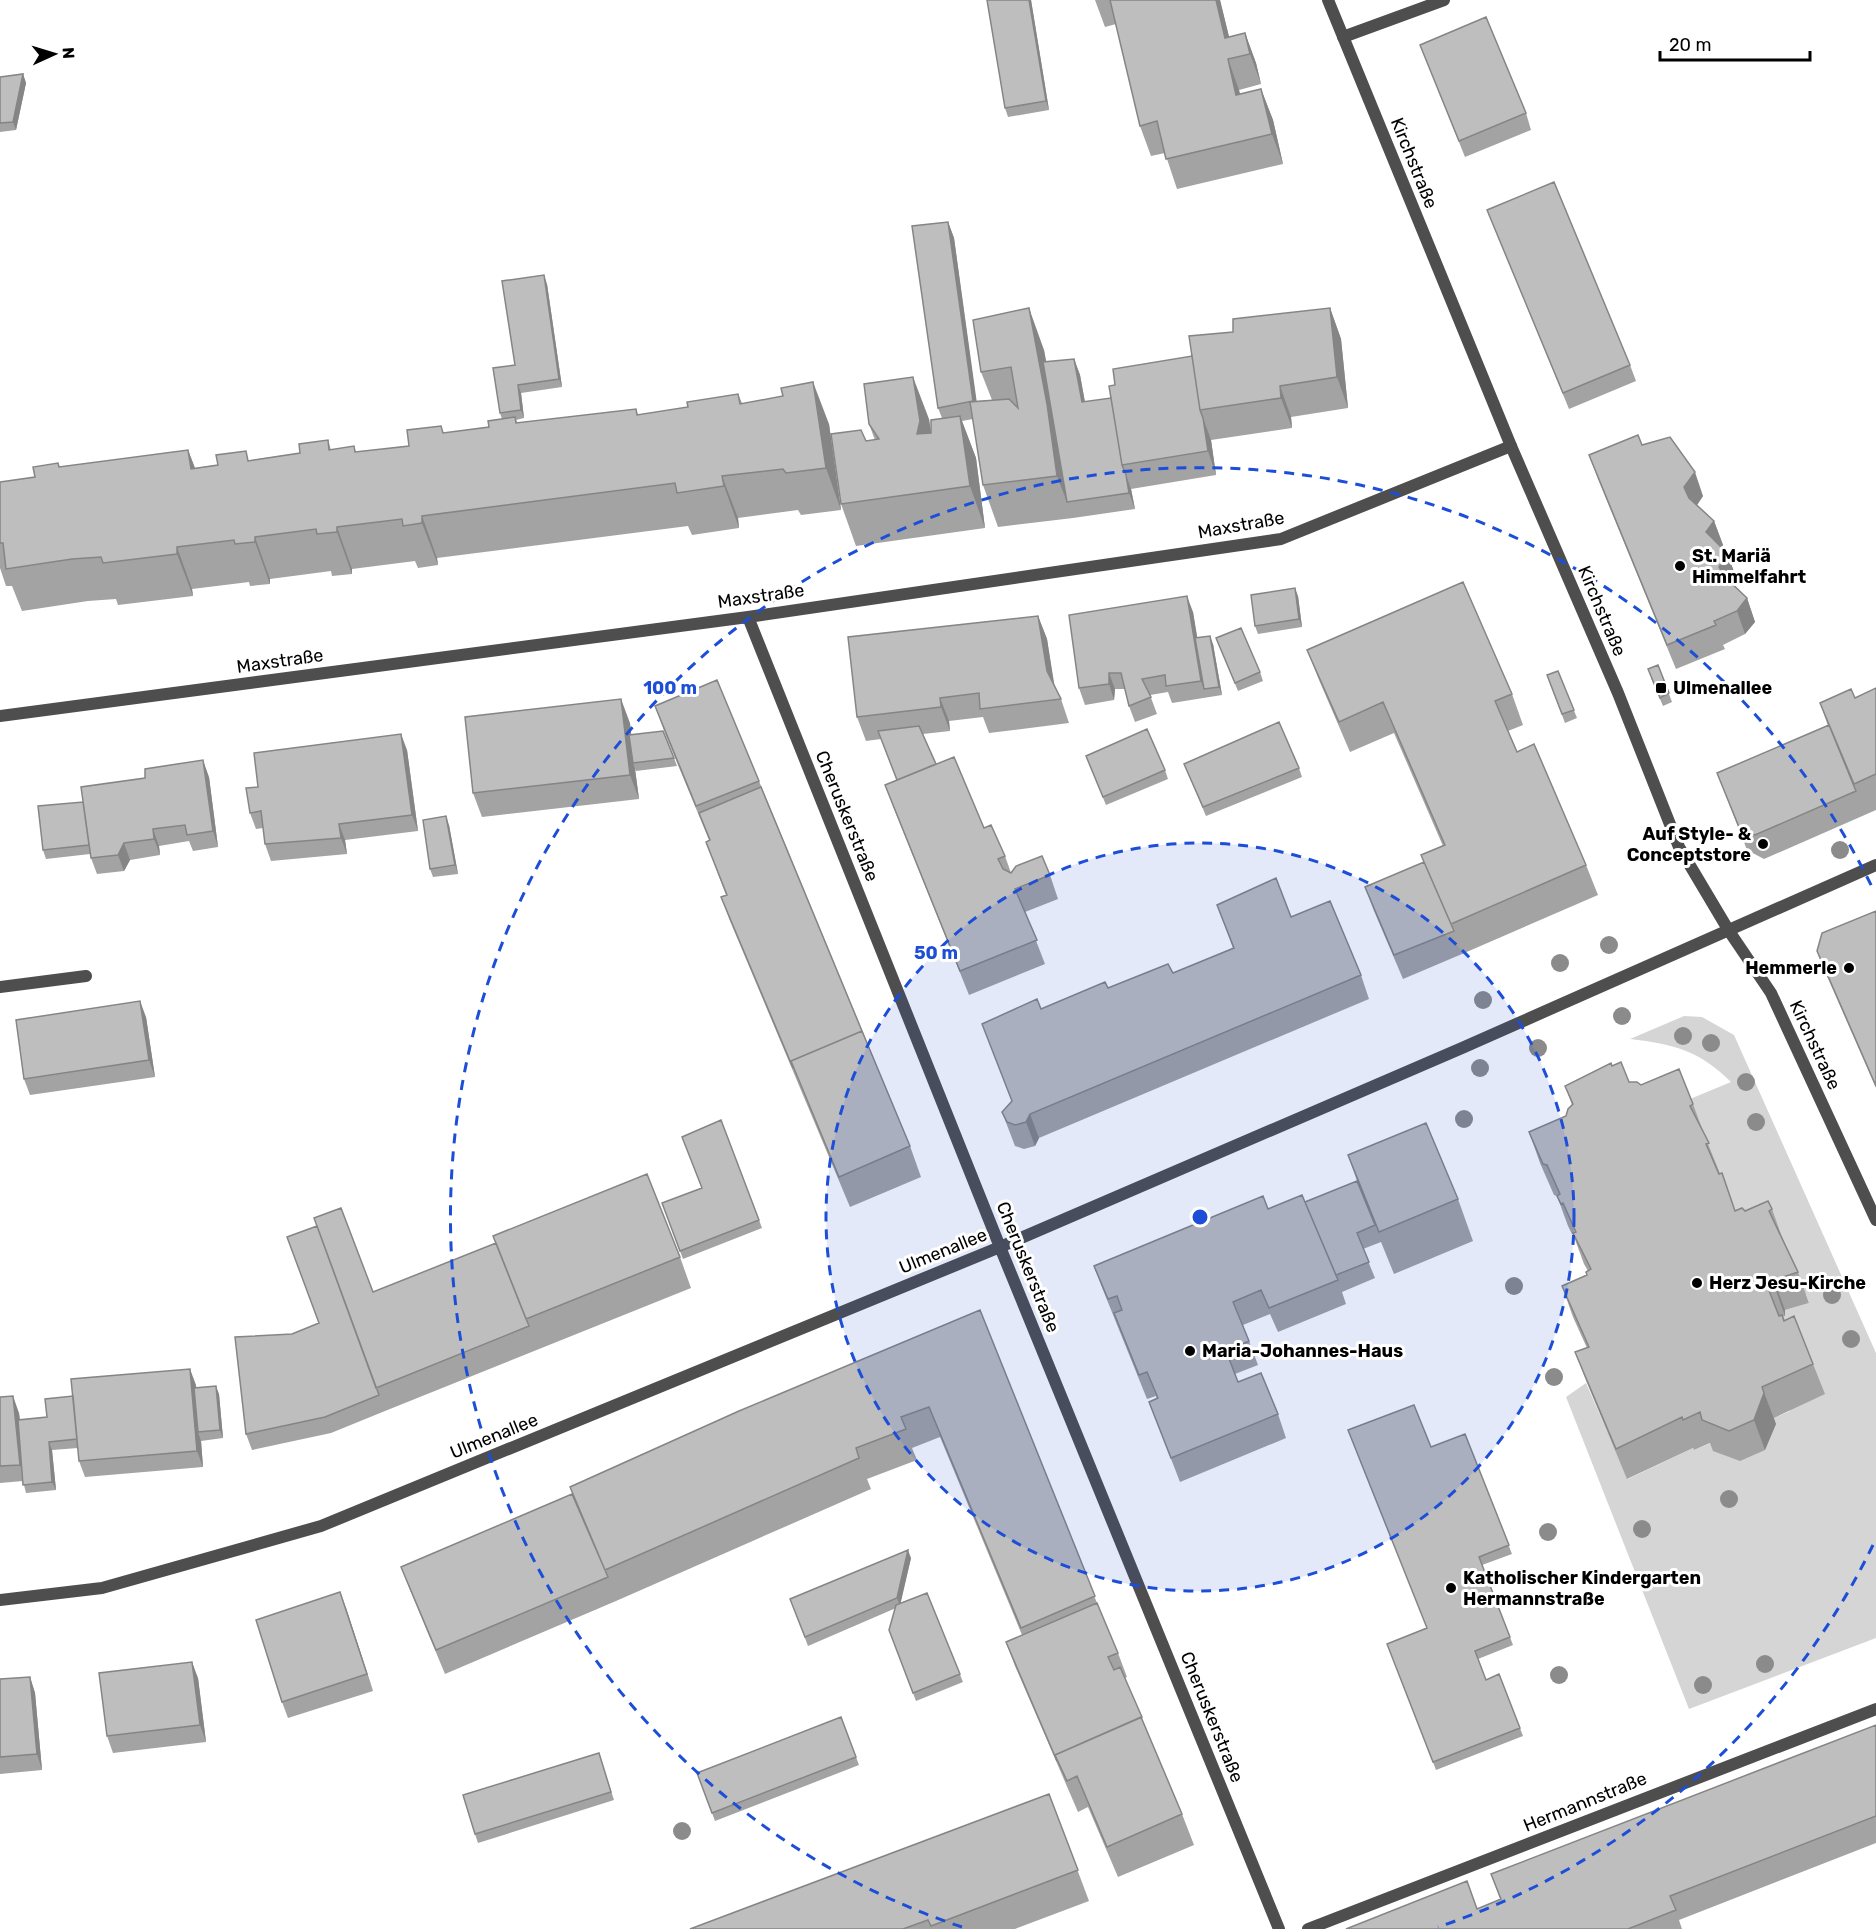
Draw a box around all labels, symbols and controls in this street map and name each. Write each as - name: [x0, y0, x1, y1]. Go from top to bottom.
- north arrow: [24, 24, 84, 84]
- scale bar: [1660, 24, 1810, 62]
- text: 20 m: [1669, 34, 1711, 56]
- text: N: [59, 47, 78, 59]
- street label: Kirchstraße: [1386, 114, 1442, 212]
- street label: Maxstraße: [1196, 507, 1286, 543]
- place label: St. Mariä Himmelfahrt: [1692, 545, 1806, 588]
- marker: St. Mariä Himmelfahrt: [1673, 559, 1687, 573]
- street label: Kirchstraße: [1573, 562, 1631, 660]
- street label: Maxstraße: [716, 579, 806, 613]
- street label: Maxstraße: [235, 644, 325, 678]
- text: 100 m: [643, 677, 697, 699]
- place label: Ulmenallee: [1673, 677, 1773, 699]
- marker: Ulmenallee: [1654, 681, 1668, 695]
- street label: Cheruskerstraße: [811, 747, 883, 885]
- place label: Auf Style- & Conceptstore: [1627, 823, 1752, 866]
- marker: Auf Style- & Conceptstore: [1756, 837, 1770, 851]
- text: 50 m: [914, 942, 958, 964]
- place label: Hemmerle: [1745, 957, 1837, 979]
- marker: Hemmerle: [1842, 961, 1856, 975]
- street label: Kirchstraße: [1785, 997, 1845, 1093]
- street label: Cheruskerstraße: [992, 1198, 1064, 1336]
- centre of rings: [1190, 1207, 1210, 1227]
- street label: Ulmenallee: [896, 1223, 990, 1279]
- place label: Herz Jesu-Kirche: [1709, 1272, 1866, 1294]
- marker: Herz Jesu-Kirche: [1690, 1276, 1704, 1290]
- place label: Maria-Johannes-Haus: [1202, 1340, 1403, 1362]
- marker: Maria-Johannes-Haus: [1183, 1344, 1197, 1358]
- street label: Ulmenallee: [447, 1408, 541, 1464]
- place label: Katholischer Kindergarten Hermannstraße: [1463, 1567, 1701, 1610]
- marker: Katholischer Kindergarten Hermannstraße: [1444, 1581, 1458, 1595]
- street label: Cheruskerstraße: [1176, 1648, 1248, 1786]
- street label: Hermannstraße: [1520, 1767, 1650, 1837]

